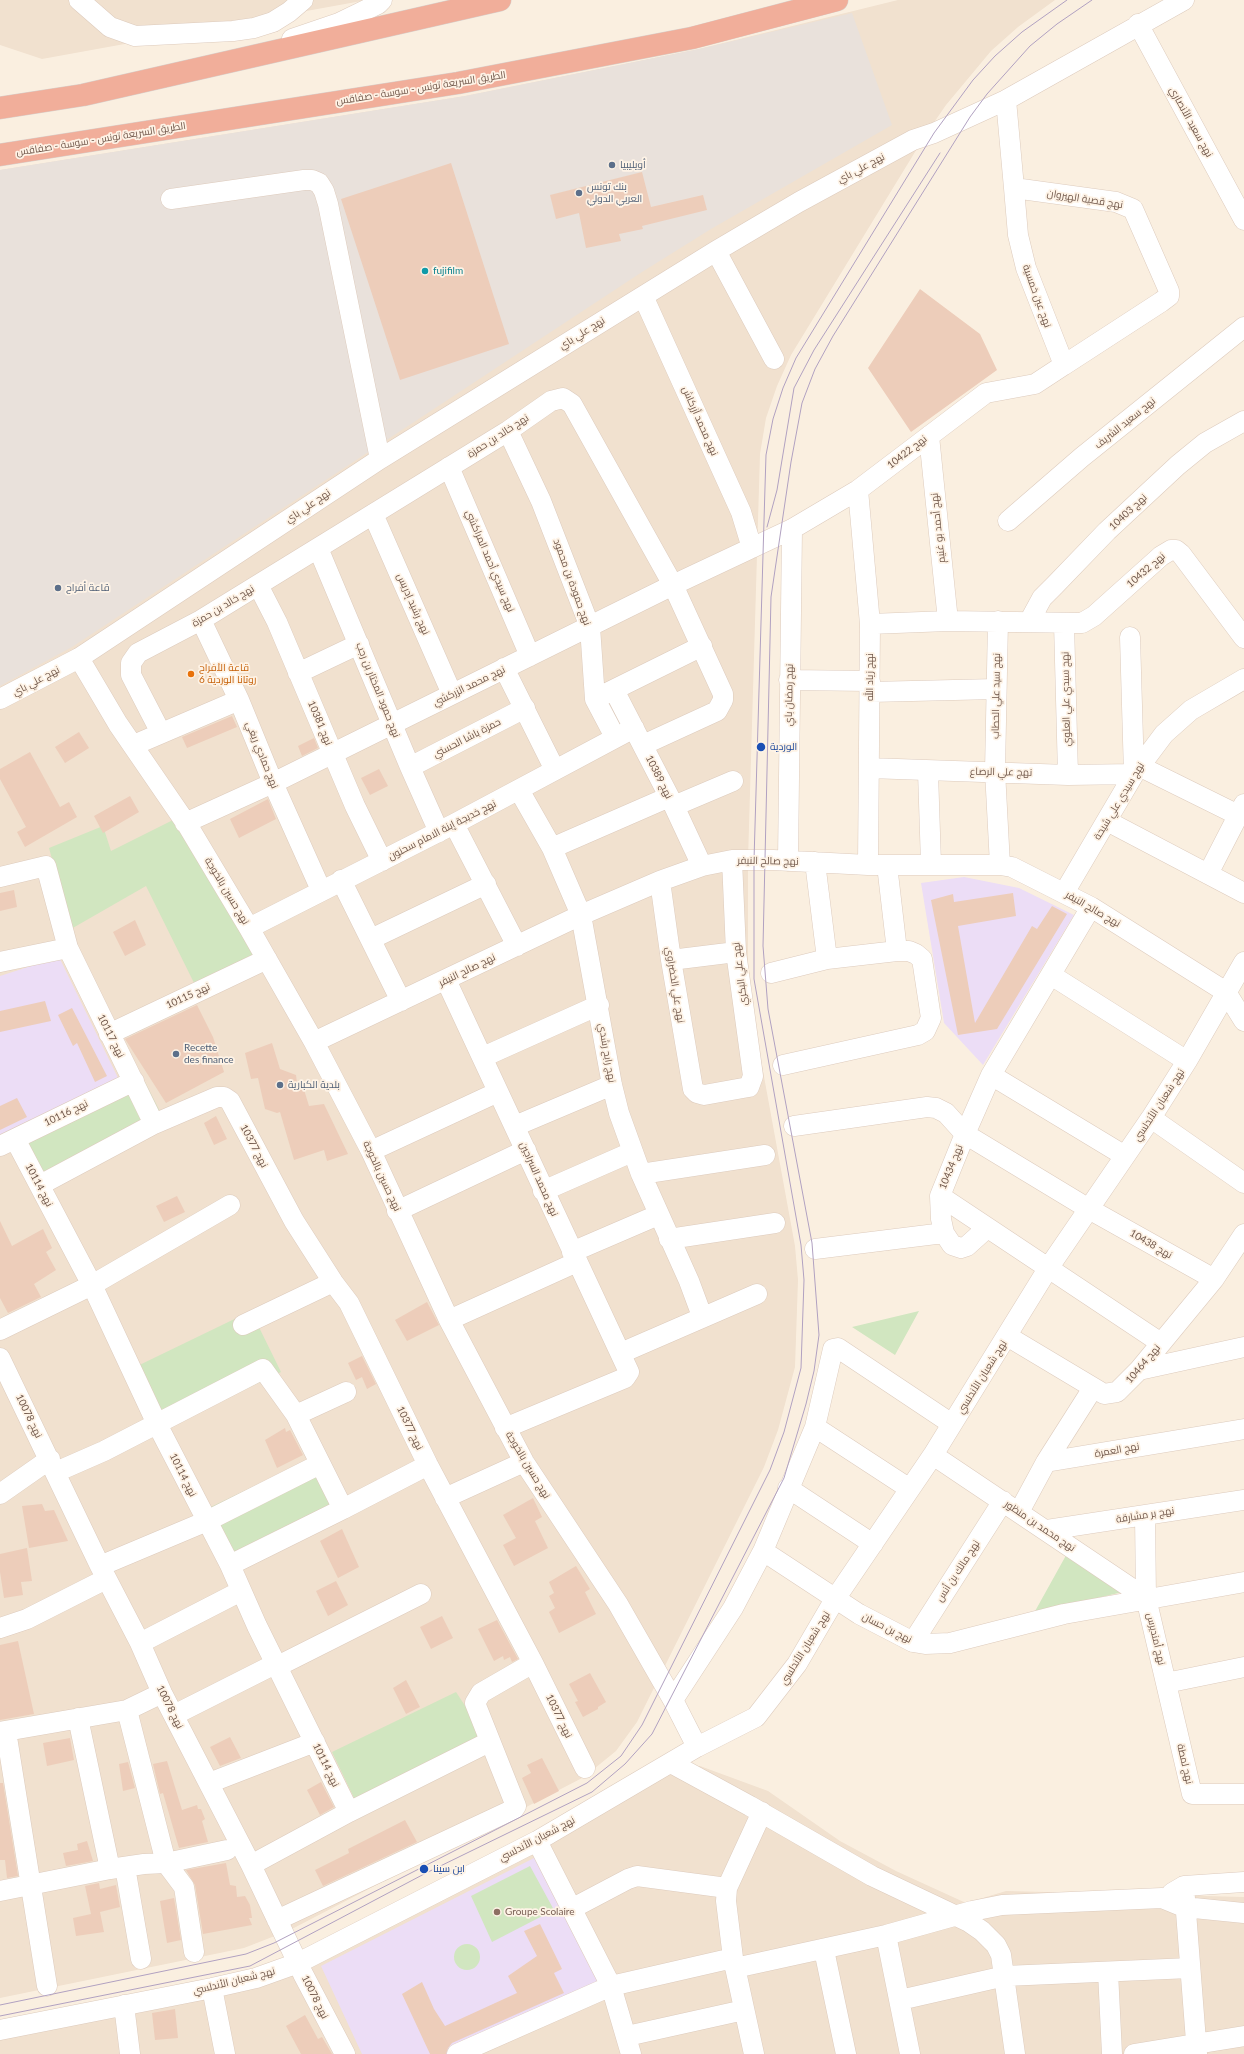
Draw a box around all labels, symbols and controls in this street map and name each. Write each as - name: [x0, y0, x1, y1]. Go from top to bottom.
- street label: الطريق السريعة تونس - سوسة - صفاقس: [335, 69, 507, 107]
- street label: نهج سعيد الأنصاري: [1167, 85, 1215, 159]
- street label: الطريق السريعة تونس - سوسة - صفاقس: [15, 120, 187, 158]
- street label: نهج علي باي: [835, 151, 887, 185]
- place label: أويليبيا: [620, 159, 646, 171]
- marker: أويليبيا: [607, 160, 617, 170]
- place label: بنك تونس العربي الدولي: [587, 181, 642, 204]
- street label: نهج قصية الهيروان: [1046, 187, 1124, 211]
- marker: بنك تونس العربي الدولي: [574, 188, 584, 198]
- street label: نهج عين خمسية: [1020, 263, 1054, 329]
- place label: fujifilm: [433, 265, 463, 277]
- marker: fujifilm: [420, 266, 430, 276]
- street label: نهج علي باي: [557, 314, 607, 352]
- street label: نهج محمد أزركاش: [679, 385, 721, 457]
- street label: نهج سعيد الشريف: [1092, 395, 1158, 451]
- street label: نهج خالد بن حمزة: [465, 412, 531, 460]
- street label: نهج 10422: [885, 433, 929, 471]
- street label: نهج علي باي: [283, 487, 333, 525]
- street label: نهج أحمد بو غنيم: [928, 492, 948, 564]
- street label: نهج 10403: [1107, 492, 1149, 532]
- street label: نهج سيدي أحمد المراكشي: [463, 508, 517, 614]
- street label: نهج حمودة بن محمود: [551, 537, 593, 627]
- street label: نهج 10432: [1124, 550, 1168, 590]
- street label: نهج رشيد إدريس: [394, 571, 432, 637]
- place label: قاعة أفراح: [66, 582, 110, 594]
- marker: قاعة أفراح: [53, 583, 63, 593]
- street label: نهج خالد بن حمزة: [190, 583, 256, 629]
- street label: نهج حمود المختار بن رجب: [353, 641, 403, 739]
- street label: نهج سيدي علي العلوي: [1059, 652, 1073, 746]
- street label: نهج زياد الله: [864, 653, 876, 701]
- street label: نهج سيد علي الحطاب: [989, 653, 1003, 739]
- place label: قاعة الأفراح روتانا الوردية 6: [199, 662, 256, 686]
- street label: نهج محمد الزركشي: [431, 663, 507, 709]
- street label: نهج علي باي: [10, 664, 62, 698]
- street label: نهج رمضان باي: [782, 664, 796, 726]
- marker: قاعة الأفراح روتانا الوردية 6: [186, 669, 196, 679]
- street label: نهج 10381: [305, 699, 335, 747]
- street label: حمزة باشا الحسني: [431, 716, 503, 760]
- street label: نهج حمادي ريغي: [243, 720, 281, 790]
- marker: الوردية: [755, 741, 767, 753]
- place label: الوردية: [770, 741, 797, 753]
- street label: نهج 10389: [643, 753, 675, 801]
- street label: نهج سيدي علي شيحة: [1091, 760, 1147, 842]
- street label: نهج علي الرصاع: [970, 765, 1032, 779]
- street label: نهج خديجة إبنة الامام سحنون: [386, 797, 498, 863]
- street label: نهج صالح النيفر: [737, 854, 799, 868]
- street label: نهج حسين بالخوجة: [202, 855, 252, 927]
- street label: نهج صالح النيفر: [1063, 888, 1123, 930]
- street label: نهج علي البكري: [730, 941, 750, 1007]
- street label: نهج علي الخضراوي: [663, 946, 687, 1024]
- street label: نهج صالح النيفر: [437, 951, 497, 989]
- street label: نهج 10115: [164, 981, 212, 1011]
- street label: نهج 10117: [95, 1012, 127, 1060]
- street label: نهج رابح رشدي: [596, 1022, 618, 1084]
- place label: Recette des finance: [184, 1042, 234, 1066]
- marker: Recette des finance: [171, 1049, 181, 1059]
- street label: نهج شعبان الأندلسي: [1131, 1066, 1187, 1144]
- place label: بلدية الكبارية: [288, 1079, 340, 1091]
- marker: بلدية الكبارية: [275, 1080, 285, 1090]
- street label: نهج 10116: [42, 1097, 90, 1129]
- street label: نهج 10377: [238, 1122, 270, 1170]
- street label: نهج حسين بالخوجة: [360, 1139, 404, 1213]
- street label: نهج محمد السراجين: [517, 1140, 561, 1218]
- street label: نهج 10434: [937, 1143, 965, 1191]
- street label: نهج 10114: [23, 1161, 55, 1209]
- street label: نهج 10438: [1128, 1227, 1174, 1261]
- street label: نهج شعبان الأندلسي: [955, 1338, 1009, 1416]
- street label: نهج 10464: [1123, 1342, 1163, 1386]
- street label: نهج 10078: [13, 1392, 45, 1440]
- street label: نهج 10377: [394, 1404, 426, 1452]
- street label: نهج حسين بالخوجة: [503, 1429, 553, 1501]
- street label: نهج العمرة: [1094, 1440, 1140, 1460]
- street label: نهج 10114: [167, 1451, 199, 1499]
- street label: نهج محمد بن منظور: [1002, 1498, 1078, 1554]
- street label: نهج بر مشارقة: [1115, 1504, 1175, 1526]
- street label: نهج مالك بن أنس: [934, 1538, 982, 1604]
- street label: نهج شعبان الأندلسي: [778, 1609, 832, 1687]
- street label: نهج بن حسان: [860, 1610, 914, 1646]
- street label: نهج أمنديرس: [1144, 1612, 1168, 1666]
- street label: نهج 10078: [154, 1683, 186, 1731]
- street label: نهج 10377: [543, 1692, 575, 1740]
- street label: نهج 10114: [310, 1741, 342, 1789]
- street label: نهج لمطة: [1175, 1743, 1195, 1785]
- street label: نهج شعبان الأندلسي: [497, 1814, 577, 1864]
- marker: ابن سينا: [418, 1863, 430, 1875]
- place label: ابن سينا: [433, 1863, 465, 1875]
- place label: Groupe Scolaire: [505, 1906, 575, 1918]
- marker: Groupe Scolaire: [492, 1907, 502, 1917]
- street label: نهج شعبان الأندلسي: [192, 1965, 276, 1997]
- street label: نهج 10078: [299, 1973, 331, 2021]

